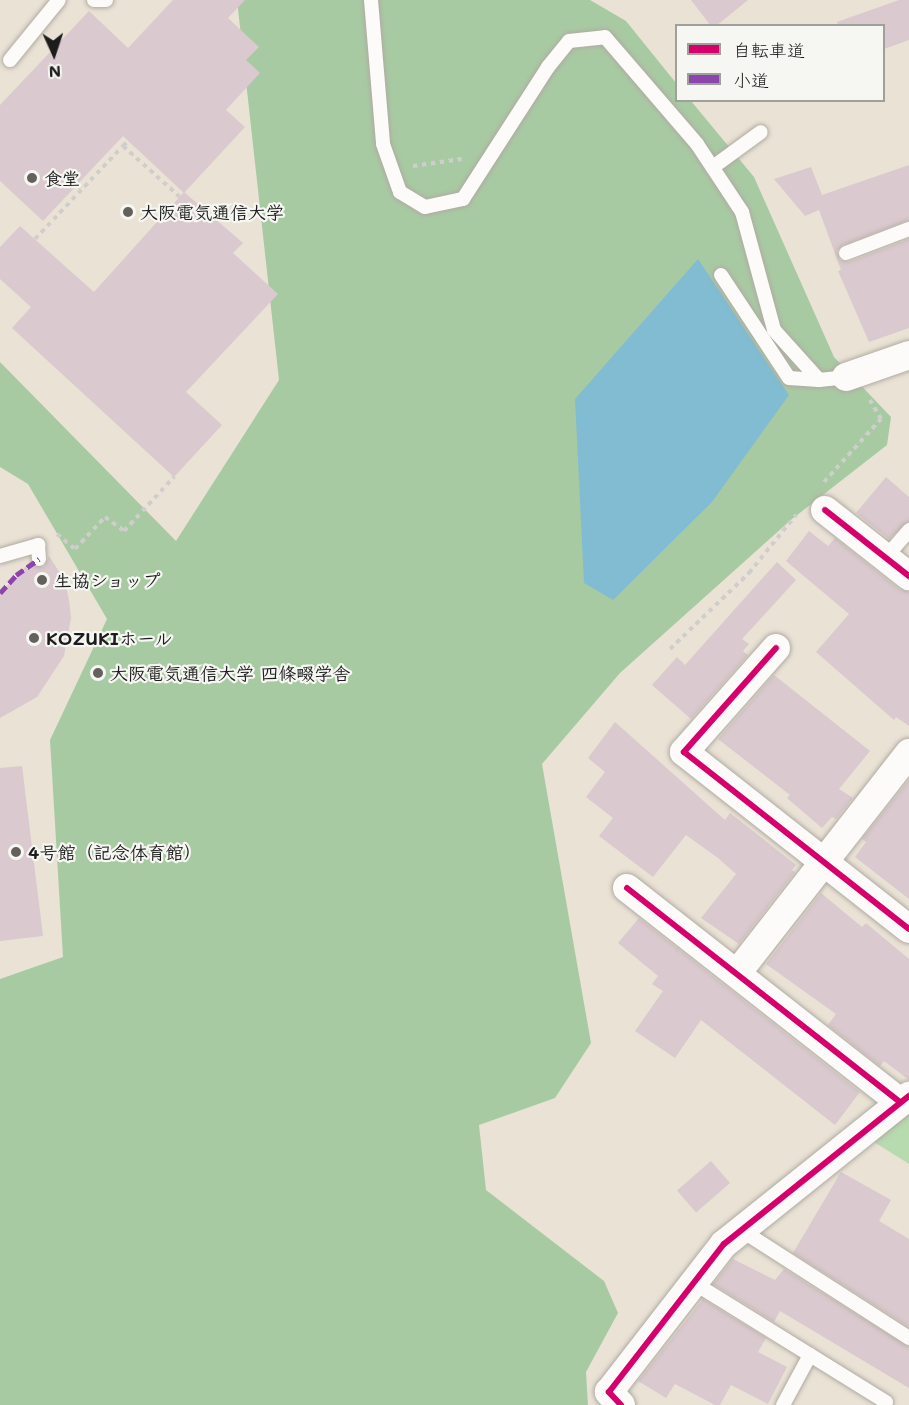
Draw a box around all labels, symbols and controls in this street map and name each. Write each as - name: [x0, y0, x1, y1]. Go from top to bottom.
- north arrow: [24, 24, 84, 84]
- legend: [675, 24, 885, 102]
- text: 自転車道: [733, 38, 805, 62]
- text: N: [48, 62, 62, 83]
- text: 小道: [733, 68, 769, 92]
- place label: 食堂: [44, 167, 80, 189]
- marker: 食堂: [25, 171, 39, 185]
- place label: 大阪電気通信大学: [140, 201, 284, 223]
- marker: 大阪電気通信大学: [121, 205, 135, 219]
- place label: 生協ショップ: [54, 569, 162, 591]
- marker: 生協ショップ: [35, 573, 49, 587]
- place label: KOZUKIホール: [46, 627, 173, 649]
- marker: KOZUKIホール: [27, 631, 41, 645]
- place label: 大阪電気通信大学 四條畷学舎: [110, 662, 350, 684]
- marker: 大阪電気通信大学 四條畷学舎: [91, 666, 105, 680]
- place label: 4号館（記念体育館）: [28, 841, 201, 863]
- marker: 4号館（記念体育館）: [9, 845, 23, 859]

